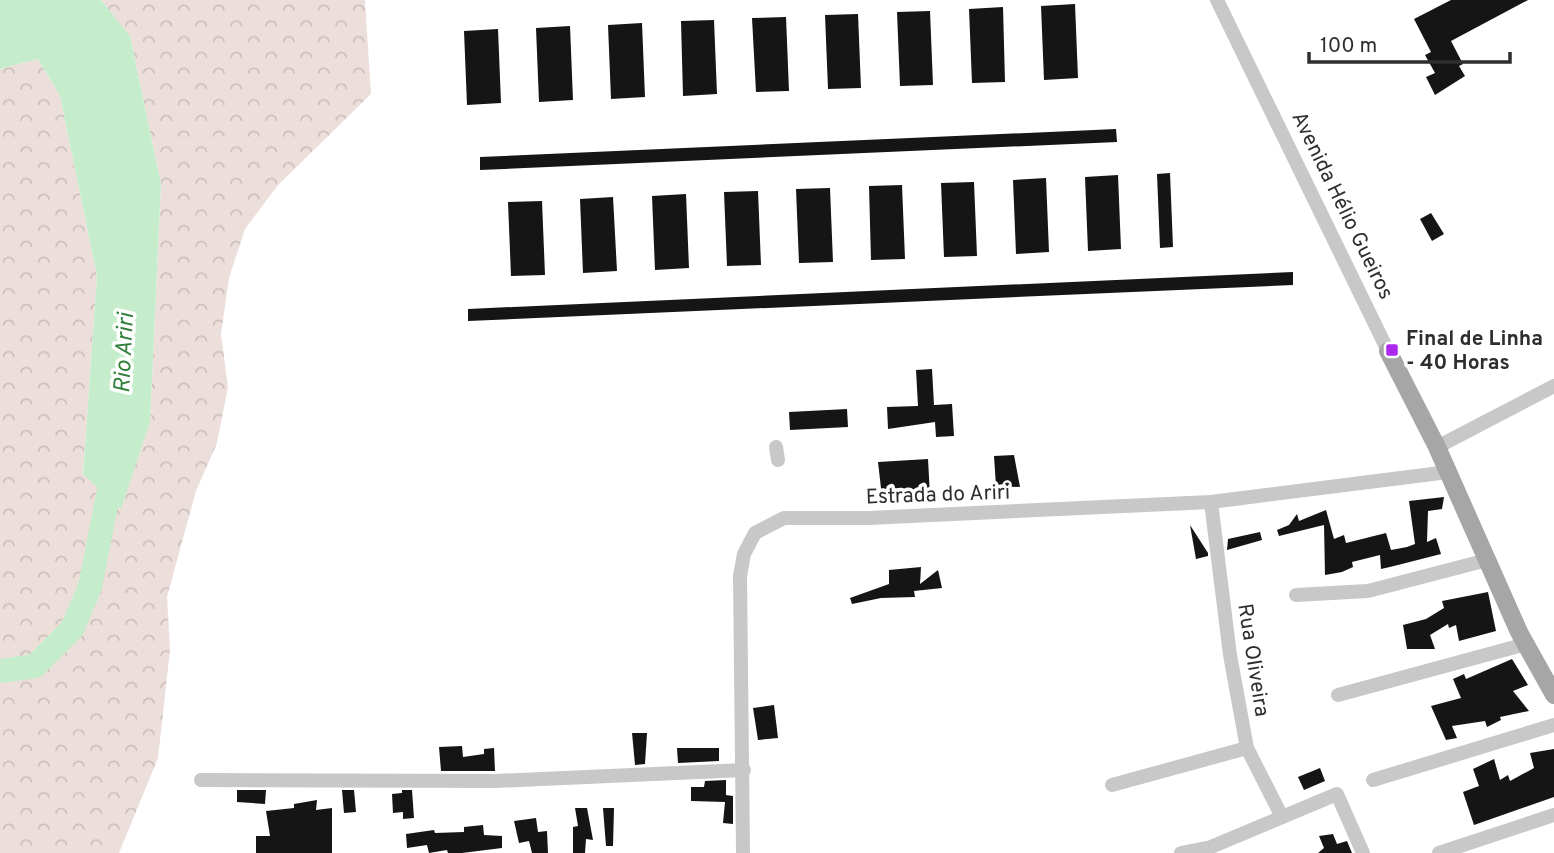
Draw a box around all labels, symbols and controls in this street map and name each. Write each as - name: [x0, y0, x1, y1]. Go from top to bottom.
- scale bar: [1309, 21, 1510, 65]
- text: 100 m: [1320, 33, 1377, 60]
- street label: Avenida Hélio Gueiros: [1284, 107, 1399, 304]
- water label: Rio Ariri: [109, 311, 142, 394]
- place label: Final de Linha - 40 Horas: [1406, 326, 1543, 377]
- marker: Final de Linha - 40 Horas: [1384, 342, 1400, 358]
- street label: Estrada do Ariri: [865, 479, 1011, 512]
- street label: Rua Oliveira: [1230, 602, 1275, 719]

